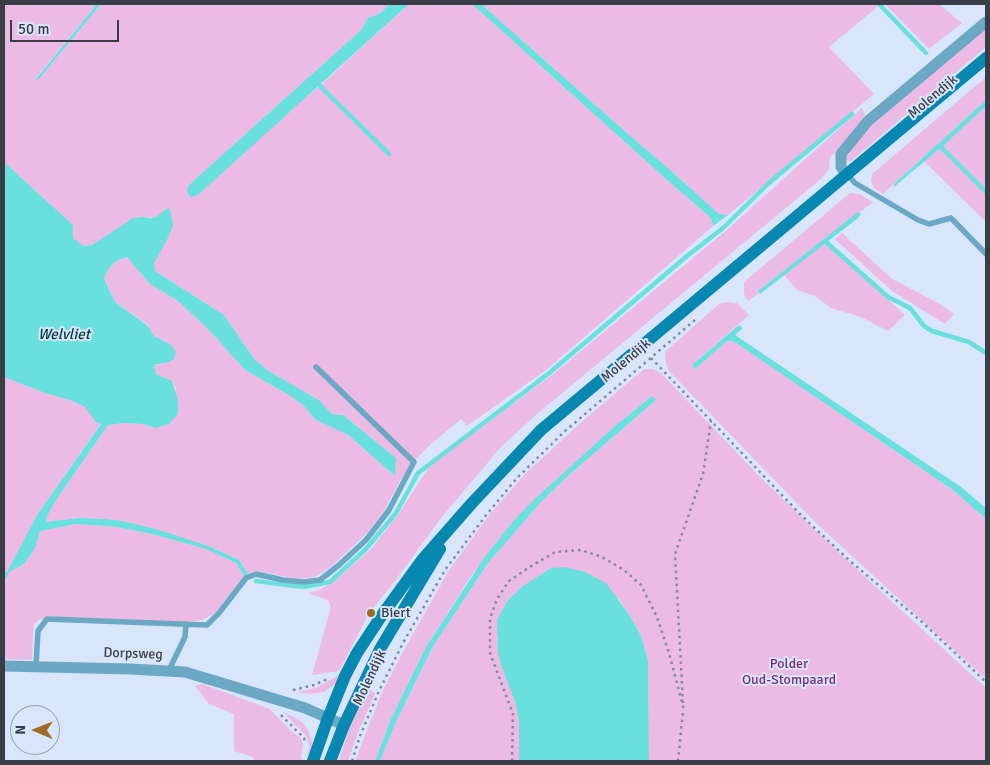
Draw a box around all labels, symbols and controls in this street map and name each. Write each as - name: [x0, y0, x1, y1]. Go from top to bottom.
- scale bar: [12, 10, 121, 42]
- text: 50 m: [18, 20, 49, 38]
- street label: Molendijk: [905, 72, 961, 122]
- water label: Welvliet: [38, 326, 90, 344]
- street label: Molendijk: [598, 336, 654, 386]
- place label: Biert: [381, 605, 411, 621]
- marker: Biert: [365, 607, 377, 619]
- street label: Dorpsweg: [103, 645, 163, 663]
- street label: Molendijk: [350, 648, 390, 708]
- park label: Polder Oud-Stompaard: [742, 656, 836, 689]
- north arrow: [10, 705, 60, 755]
- text: N: [12, 725, 29, 735]

